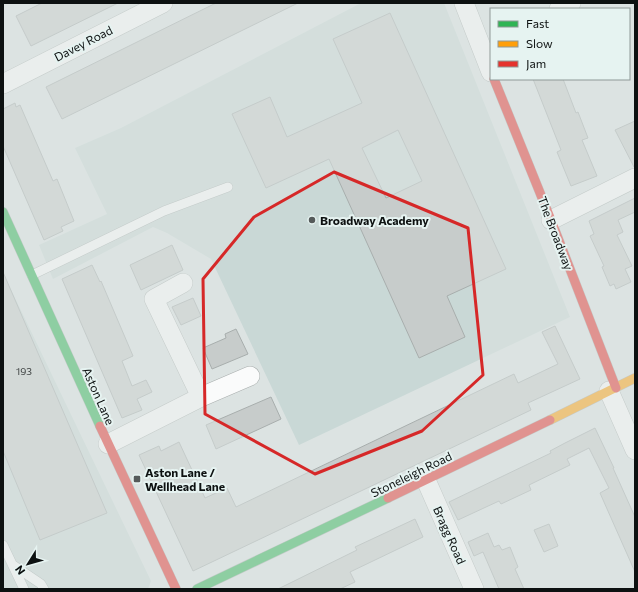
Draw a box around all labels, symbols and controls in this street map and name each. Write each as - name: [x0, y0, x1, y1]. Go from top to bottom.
- legend: [490, 8, 630, 80]
- text: Fast: [526, 16, 549, 30]
- street label: Davey Road: [51, 22, 115, 64]
- text: Slow: [526, 36, 553, 50]
- text: Jam: [526, 56, 546, 71]
- street label: The Broadway: [536, 194, 576, 272]
- place label: Broadway Academy: [320, 213, 429, 227]
- marker: Broadway Academy: [307, 215, 317, 225]
- house number: 193: [16, 365, 32, 377]
- street label: Aston Lane: [80, 365, 118, 427]
- street label: Stoneleigh Road: [368, 448, 454, 500]
- place label: Aston Lane / Wellhead Lane: [145, 465, 225, 493]
- marker: Aston Lane / Wellhead Lane: [132, 474, 142, 484]
- street label: Bragg Road: [431, 504, 469, 566]
- north arrow: [8, 544, 48, 584]
- text: N: [12, 563, 27, 578]

